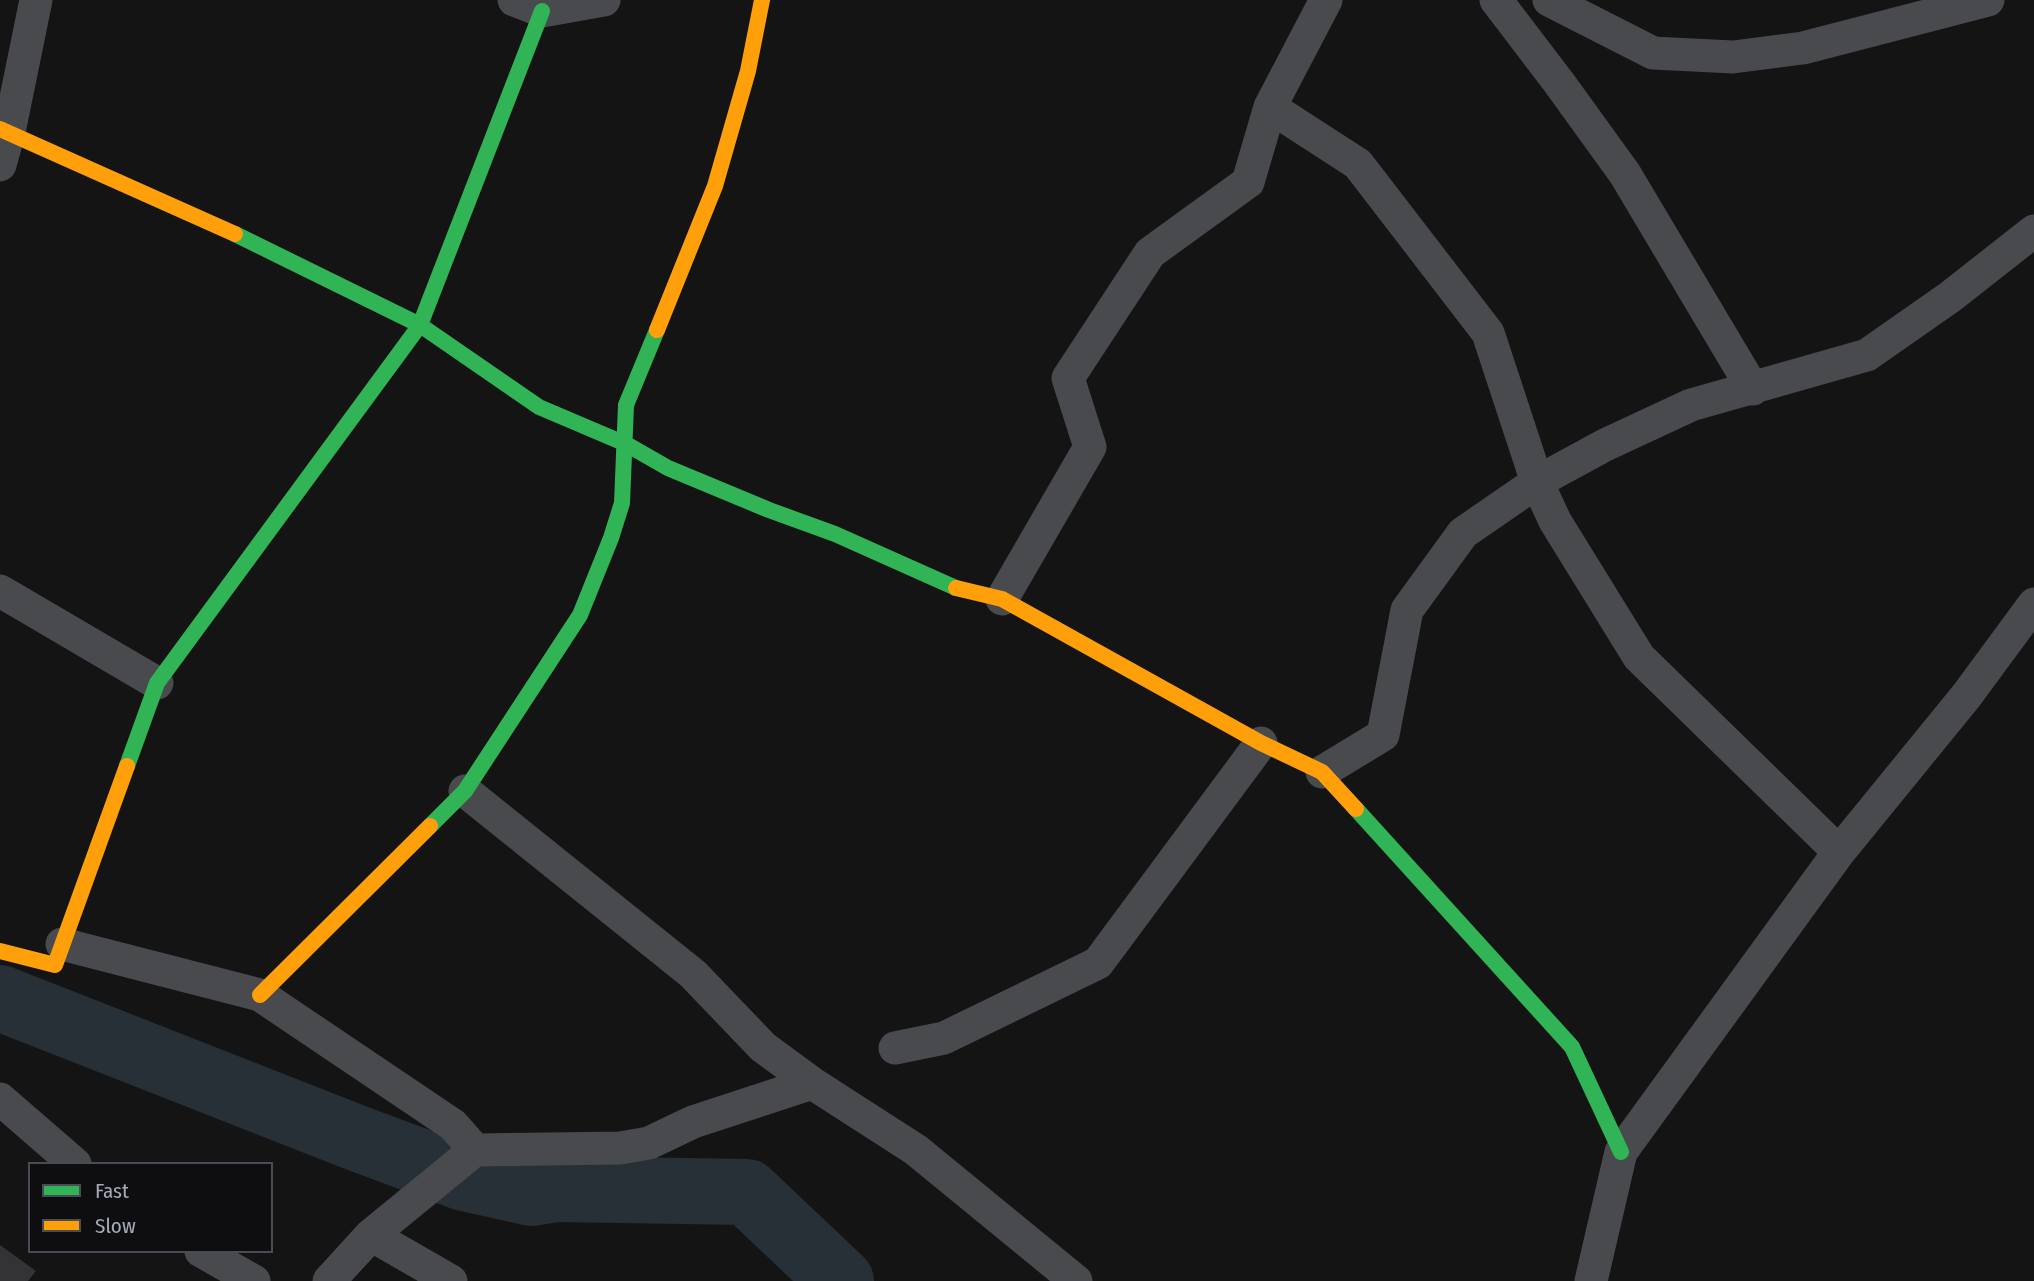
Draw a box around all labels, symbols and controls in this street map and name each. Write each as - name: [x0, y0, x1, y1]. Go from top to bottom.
- legend: [28, 1162, 273, 1253]
- text: Fast: [95, 1178, 129, 1204]
- text: Slow: [95, 1213, 136, 1239]

